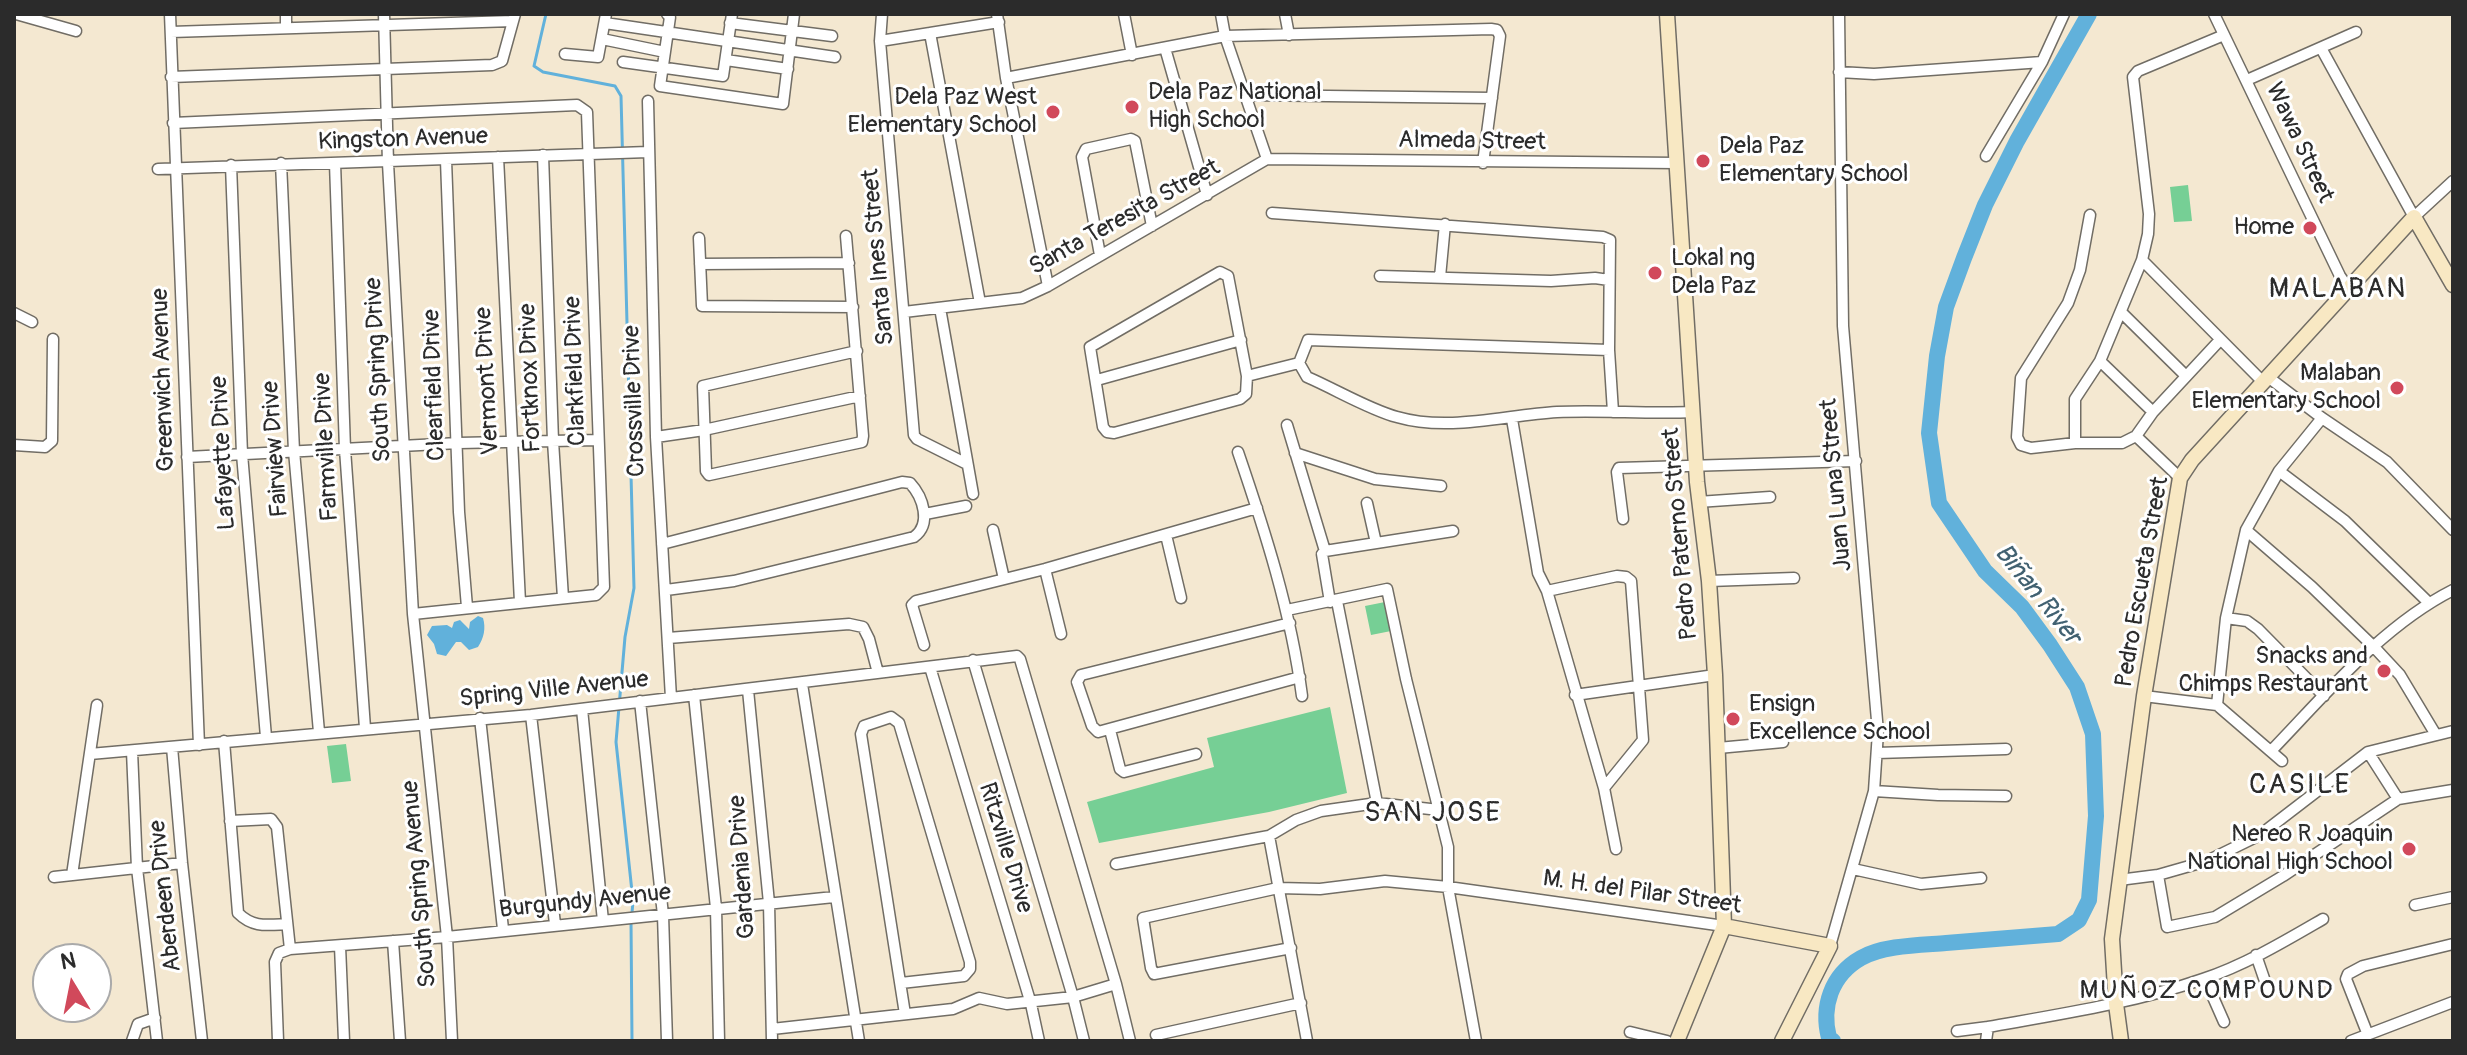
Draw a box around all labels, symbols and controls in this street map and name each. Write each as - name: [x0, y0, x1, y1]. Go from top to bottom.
- street label: Wawa Street: [2259, 78, 2339, 208]
- place label: Dela Paz National High School: [1148, 79, 1322, 135]
- place label: Dela Paz West Elementary School: [847, 84, 1037, 140]
- marker: Dela Paz National High School: [1123, 98, 1141, 116]
- marker: Dela Paz West Elementary School: [1044, 103, 1062, 121]
- street label: Kingston Avenue: [318, 123, 488, 157]
- street label: Almeda Street: [1398, 126, 1546, 158]
- place label: Dela Paz Elementary School: [1719, 133, 1909, 189]
- marker: Dela Paz Elementary School: [1694, 152, 1712, 170]
- street label: Santa Teresita Street: [1025, 154, 1225, 282]
- street label: Santa Ines Street: [857, 168, 901, 346]
- place label: Home: [2233, 214, 2294, 242]
- marker: Home: [2301, 219, 2319, 237]
- place label: Lokal ng Dela Paz: [1671, 245, 1756, 301]
- marker: Lokal ng Dela Paz: [1646, 264, 1664, 282]
- district label: MALABAN: [2269, 273, 2407, 307]
- street label: South Spring Drive: [360, 277, 398, 463]
- street label: Greenwich Avenue: [146, 288, 182, 472]
- street label: Clarkfield Drive: [559, 296, 593, 446]
- street label: Fortknox Drive: [514, 303, 548, 453]
- street label: Vermont Drive: [470, 306, 506, 456]
- street label: Clearfield Drive: [418, 309, 452, 461]
- street label: Crossville Drive: [618, 325, 652, 477]
- place label: Malaban Elementary School: [2191, 360, 2381, 416]
- street label: Farmville Drive: [309, 372, 345, 522]
- street label: Lafayette Drive: [206, 375, 242, 531]
- marker: Malaban Elementary School: [2388, 379, 2406, 397]
- street label: Fairview Drive: [257, 380, 295, 518]
- street label: Juan Luna Street: [1815, 397, 1859, 573]
- street label: Pedro Paterno Street: [1657, 427, 1705, 641]
- street label: Pedro Escueta Street: [2110, 474, 2176, 690]
- water label: Biñan River: [1987, 538, 2087, 652]
- place label: Snacks and Chimps Restaurant: [2179, 643, 2368, 699]
- marker: Snacks and Chimps Restaurant: [2375, 662, 2393, 680]
- street label: Spring Ville Avenue: [458, 666, 650, 714]
- place label: Ensign Excellence School: [1749, 691, 1931, 747]
- marker: Ensign Excellence School: [1724, 710, 1742, 728]
- district label: CASILE: [2249, 769, 2351, 803]
- street label: South Spring Avenue: [397, 779, 443, 989]
- street label: Ritzville Drive: [971, 779, 1039, 917]
- street label: Gardenia Drive: [724, 794, 762, 940]
- district label: SAN JOSE: [1364, 797, 1502, 831]
- street label: Aberdeen Drive: [144, 819, 188, 973]
- place label: Nereo R Joaquin National High School: [2187, 821, 2393, 877]
- marker: Nereo R Joaquin National High School: [2400, 840, 2418, 858]
- street label: M. H. del Pilar Street: [1541, 865, 1743, 921]
- street label: Burgundy Avenue: [498, 879, 672, 925]
- north arrow: [32, 943, 112, 1023]
- text: N: [58, 946, 78, 976]
- district label: MUÑOZ COMPOUND: [2079, 975, 2335, 1007]

